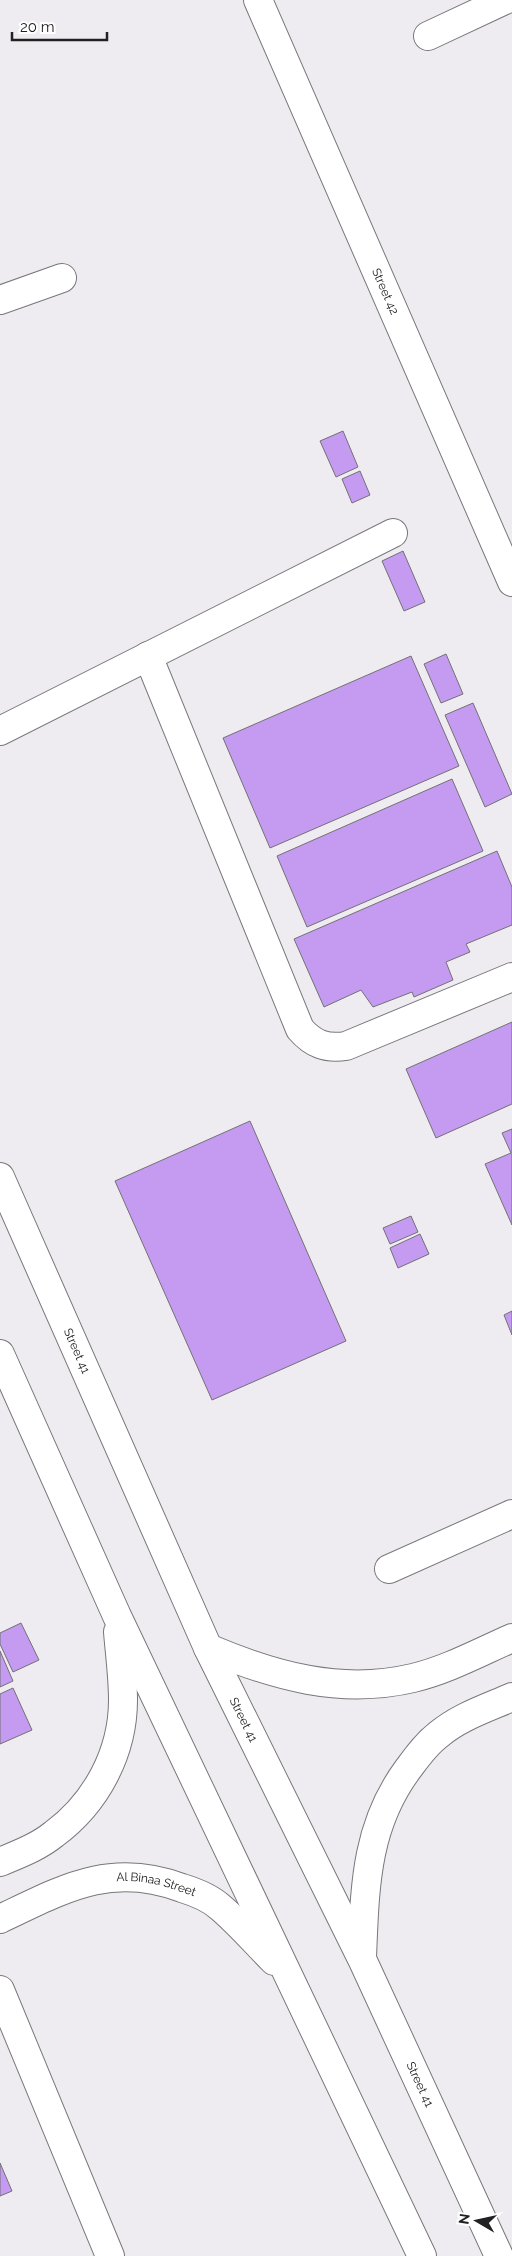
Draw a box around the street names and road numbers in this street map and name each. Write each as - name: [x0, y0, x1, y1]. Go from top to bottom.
- street label: Street 42: [369, 266, 401, 317]
- street label: Street 41: [61, 1326, 93, 1376]
- street label: Street 41: [227, 1695, 260, 1744]
- street label: Al Binaa Street: [116, 1870, 198, 1899]
- street label: Street 41: [403, 2060, 436, 2109]

